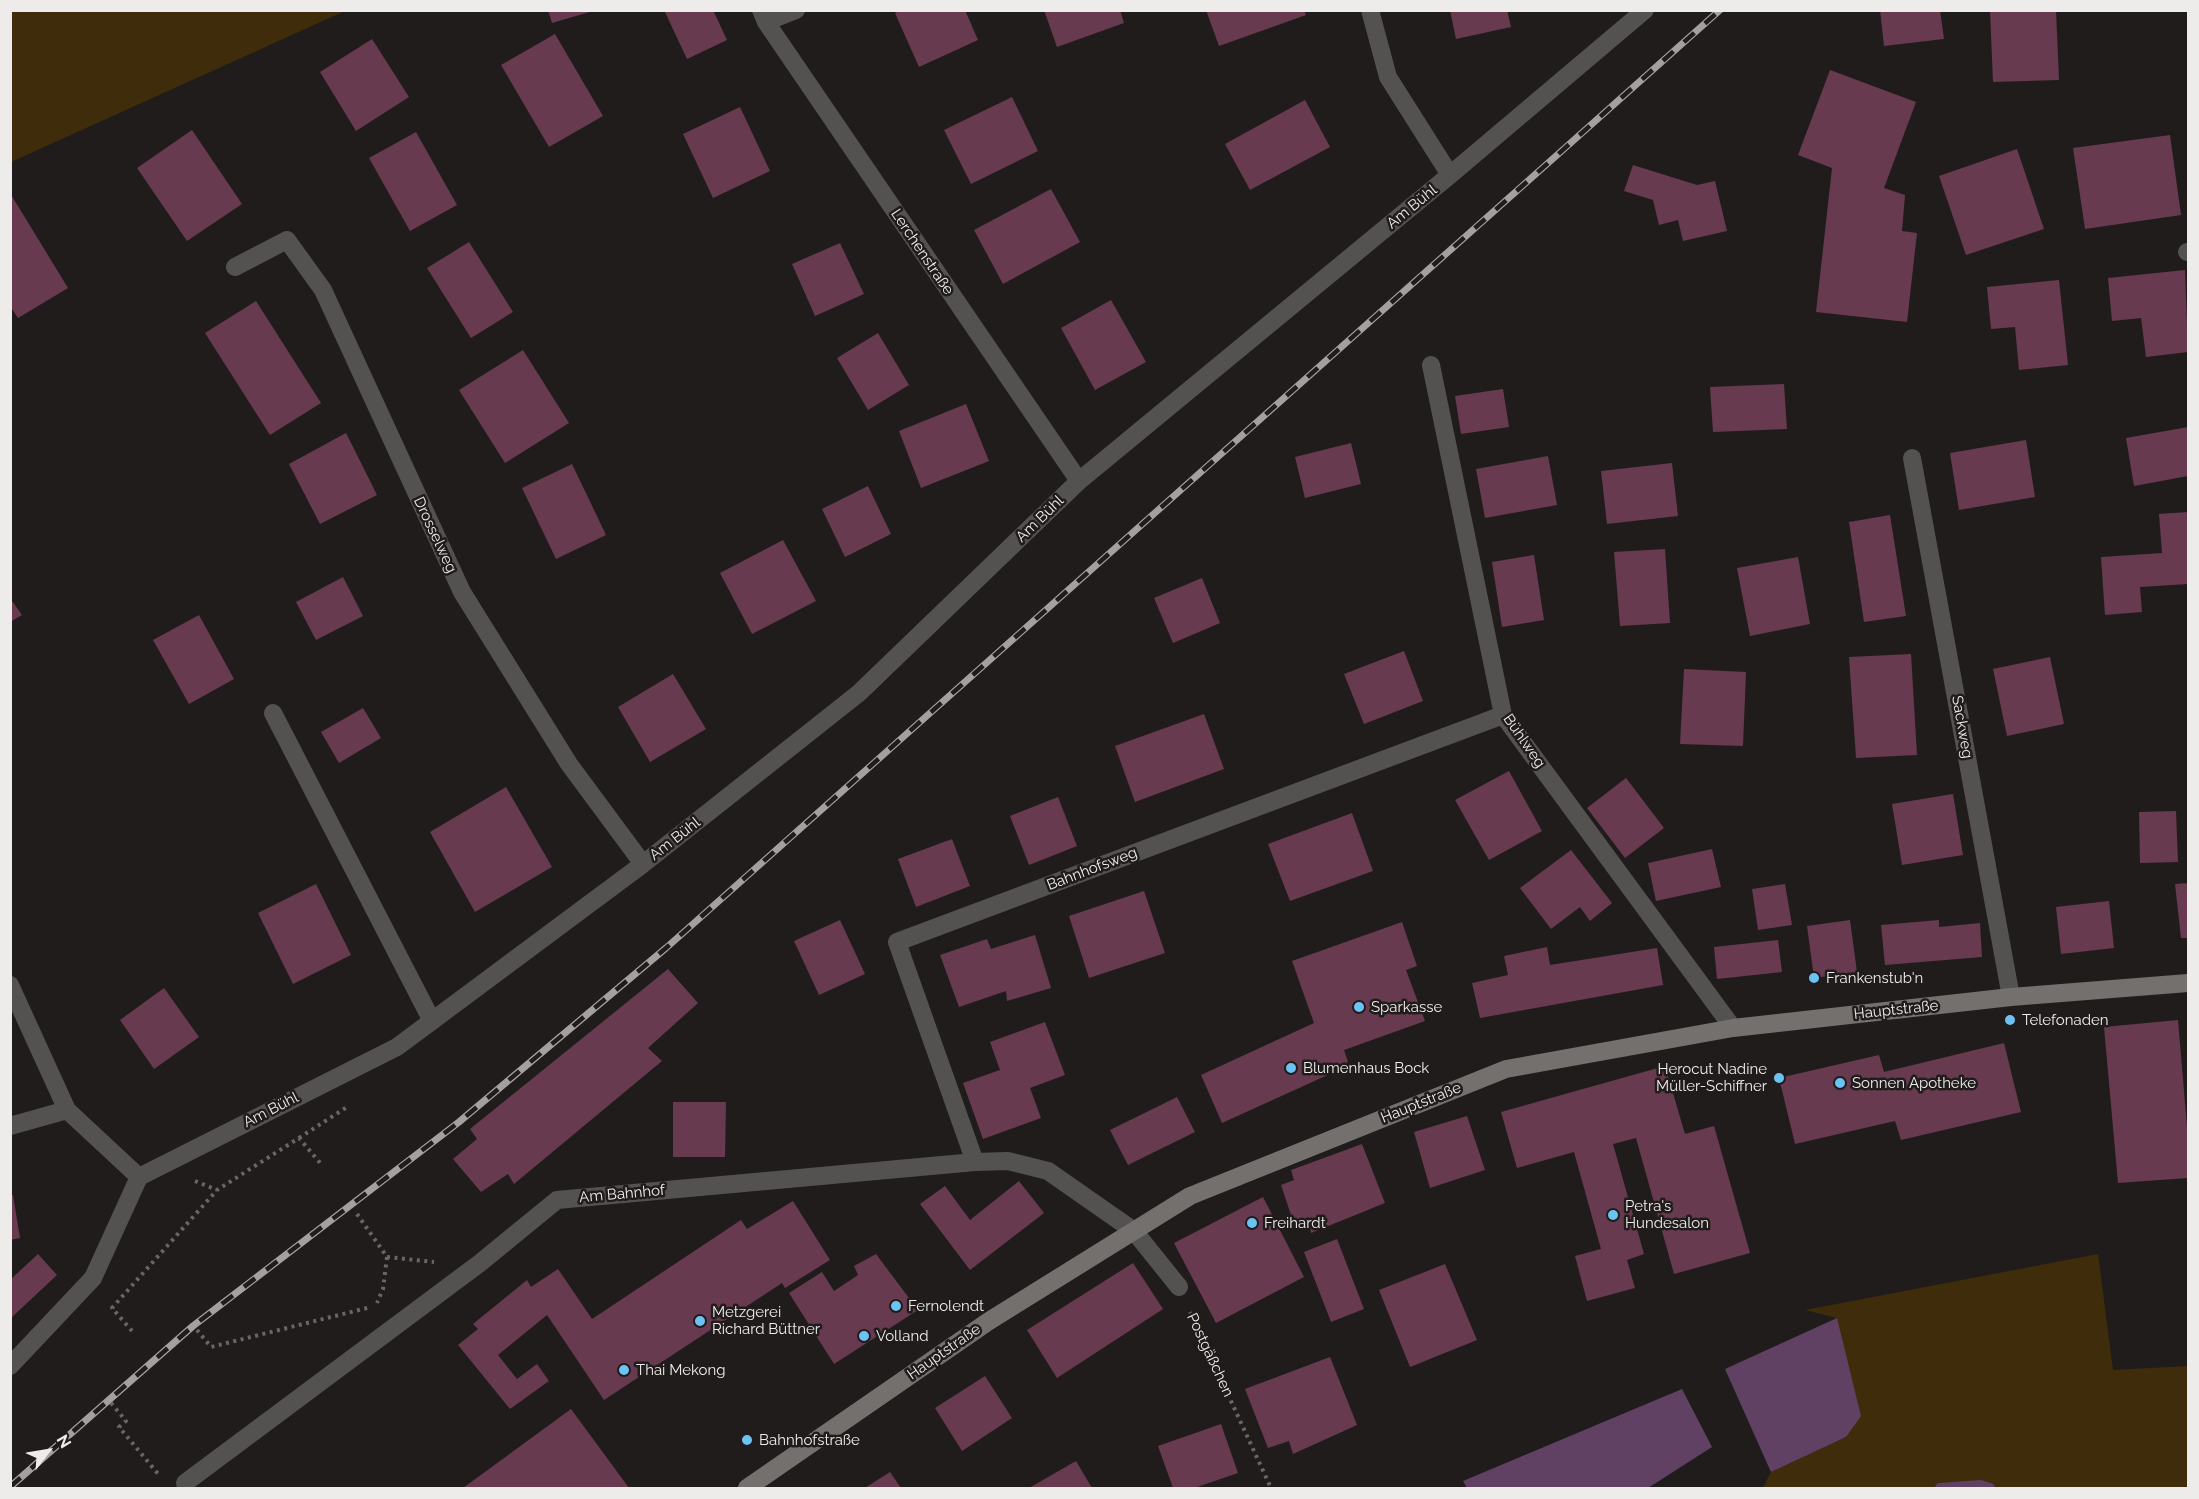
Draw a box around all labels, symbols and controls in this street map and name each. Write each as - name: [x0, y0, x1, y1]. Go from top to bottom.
- street label: Am Bühl: [1383, 181, 1441, 233]
- street label: Lerchenstraße: [887, 206, 957, 298]
- street label: Am Bühl: [1012, 492, 1068, 546]
- street label: Drosselweg: [410, 494, 460, 576]
- street label: Sackweg: [1948, 694, 1976, 760]
- street label: Bühlweg: [1499, 711, 1549, 771]
- street label: Am Bühl: [646, 814, 704, 864]
- street label: Bahnhofsweg: [1044, 844, 1140, 894]
- place label: Frankenstub'n: [1826, 969, 1923, 987]
- marker: Frankenstub'n: [1807, 971, 1821, 985]
- street label: Hauptstraße: [1853, 997, 1939, 1023]
- place label: Sparkasse: [1371, 998, 1442, 1016]
- marker: Sparkasse: [1352, 1000, 1366, 1014]
- place label: Telefonaden: [2022, 1011, 2109, 1029]
- marker: Telefonaden: [2003, 1013, 2017, 1027]
- place label: Blumenhaus Bock: [1303, 1059, 1429, 1077]
- place label: Herocut Nadine Müller-Schiffner: [1656, 1060, 1767, 1095]
- marker: Blumenhaus Bock: [1284, 1061, 1298, 1075]
- marker: Herocut Nadine Müller-Schiffner: [1772, 1071, 1786, 1085]
- place label: Sonnen Apotheke: [1852, 1074, 1976, 1092]
- marker: Sonnen Apotheke: [1833, 1076, 1847, 1090]
- street label: Hauptstraße: [1378, 1079, 1464, 1127]
- street label: Am Bühl: [240, 1088, 302, 1132]
- street label: Am Bahnhof: [578, 1181, 666, 1207]
- place label: Petra's Hundesalon: [1625, 1197, 1709, 1232]
- marker: Petra's Hundesalon: [1606, 1208, 1620, 1222]
- place label: Freihardt: [1264, 1214, 1326, 1232]
- marker: Freihardt: [1245, 1216, 1259, 1230]
- place label: Fernolendt: [908, 1297, 984, 1315]
- marker: Fernolendt: [889, 1299, 903, 1313]
- place label: Metzgerei Richard Büttner: [712, 1303, 820, 1338]
- street label: Postgäßchen: [1183, 1310, 1237, 1400]
- marker: Metzgerei Richard Büttner: [693, 1314, 707, 1328]
- street label: Hauptstraße: [904, 1320, 984, 1384]
- place label: Volland: [876, 1327, 929, 1345]
- marker: Volland: [857, 1329, 871, 1343]
- place label: Thai Mekong: [636, 1361, 725, 1379]
- marker: Thai Mekong: [617, 1363, 631, 1377]
- north arrow: [18, 1421, 78, 1481]
- text: N: [53, 1431, 75, 1452]
- place label: Bahnhofstraße: [759, 1431, 860, 1449]
- marker: Bahnhofstraße: [740, 1433, 754, 1447]

